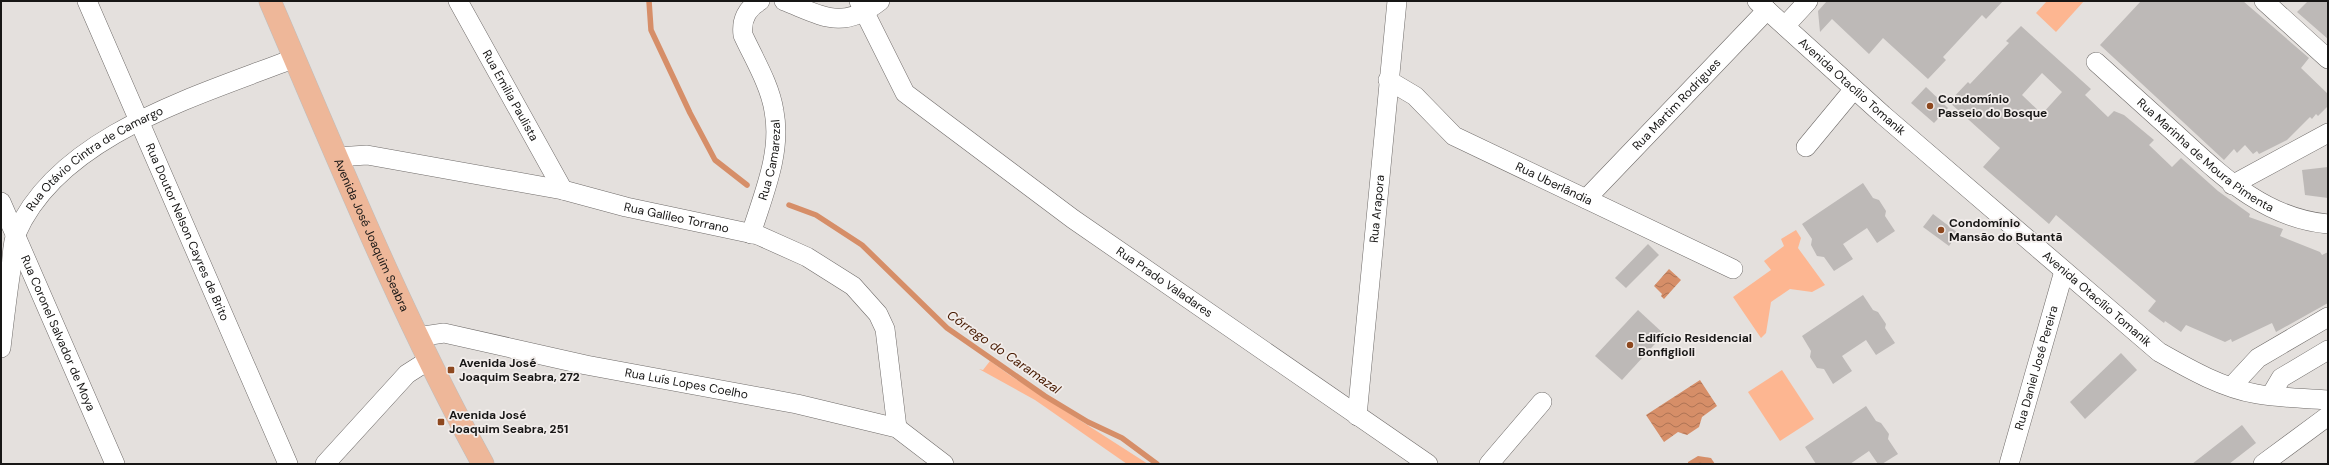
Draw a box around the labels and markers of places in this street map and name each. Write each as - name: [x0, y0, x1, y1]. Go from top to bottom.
- place label: Condomínio Passeio do Bosque: [1938, 91, 2047, 121]
- marker: Condomínio Passeio do Bosque: [1925, 101, 1935, 111]
- place label: Condomínio Mansão do Butantã: [1949, 215, 2063, 245]
- marker: Condomínio Mansão do Butantã: [1936, 225, 1946, 235]
- place label: Edifício Residencial Bonfiglioli: [1638, 330, 1752, 360]
- marker: Edifício Residencial Bonfiglioli: [1625, 340, 1635, 350]
- place label: Avenida José Joaquim Seabra, 272: [459, 355, 580, 385]
- marker: Avenida José Joaquim Seabra, 272: [446, 365, 456, 375]
- place label: Avenida José Joaquim Seabra, 251: [449, 407, 568, 437]
- marker: Avenida José Joaquim Seabra, 251: [436, 417, 446, 427]

